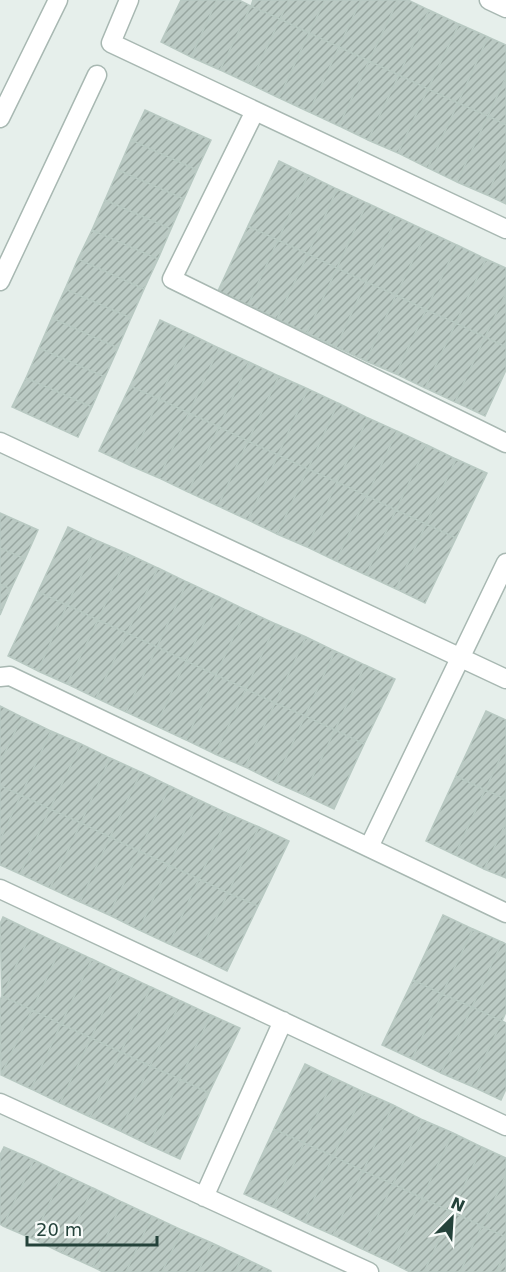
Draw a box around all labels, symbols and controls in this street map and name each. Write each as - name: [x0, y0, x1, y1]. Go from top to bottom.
- north arrow: [422, 1188, 482, 1248]
- text: N: [448, 1193, 468, 1216]
- scale bar: [27, 1209, 158, 1247]
- text: 20 m: [36, 1219, 82, 1240]

